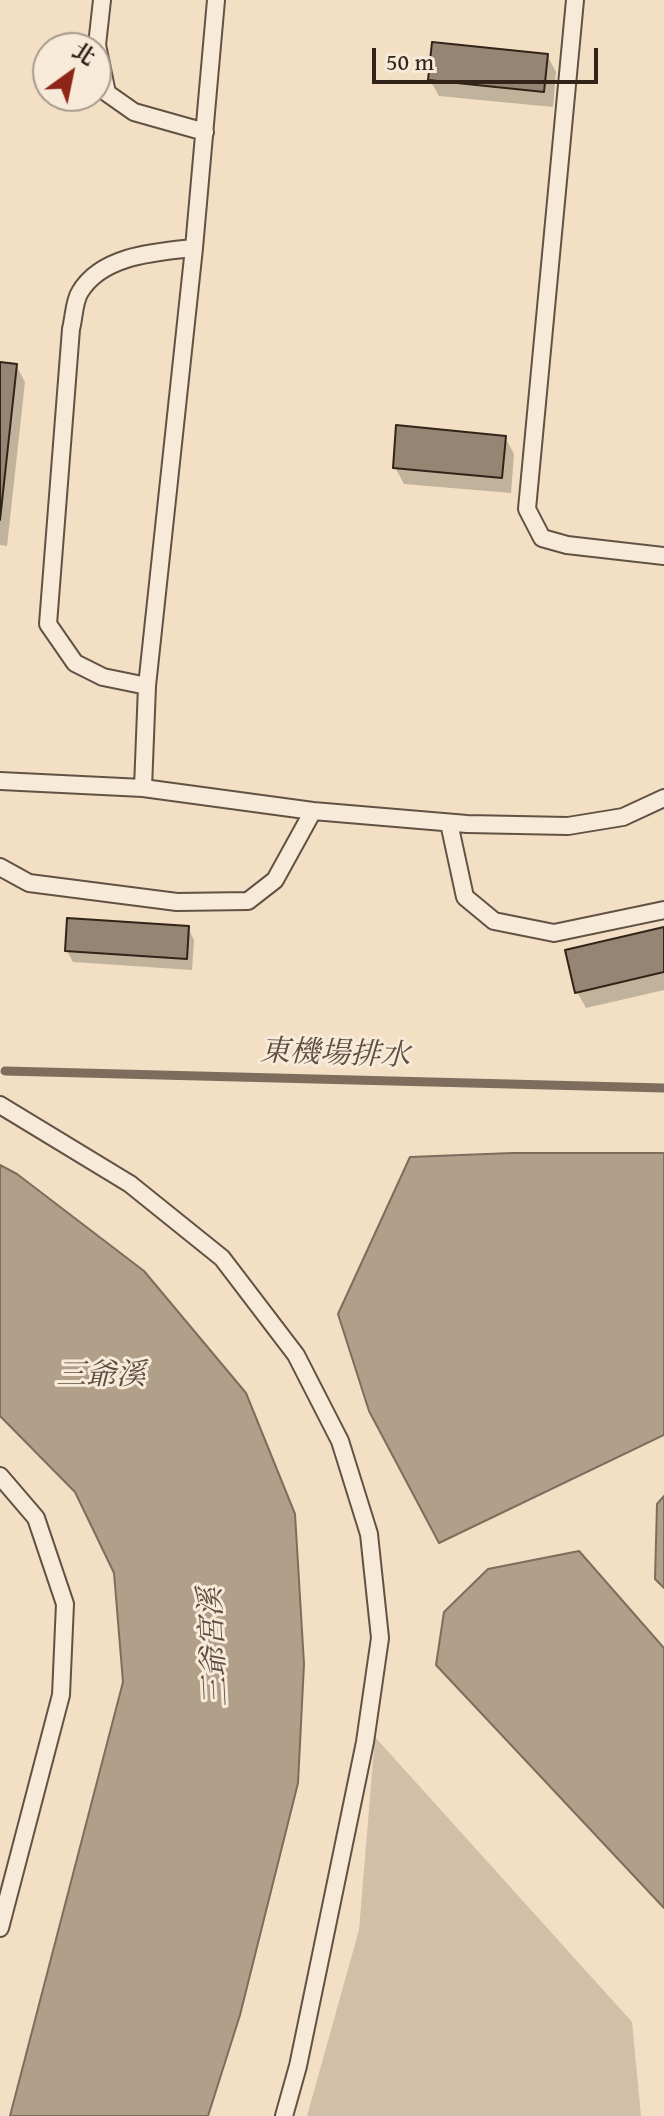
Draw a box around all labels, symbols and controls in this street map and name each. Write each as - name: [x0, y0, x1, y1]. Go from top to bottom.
- north arrow: [32, 32, 112, 112]
- scale bar: [376, 32, 602, 82]
- text: 北: [66, 34, 102, 73]
- text: 50 m: [386, 44, 434, 79]
- water label: 東機場排水: [259, 1034, 411, 1076]
- water label: 三爺溪: [56, 1358, 146, 1394]
- water label: 三爺宮溪: [194, 1586, 236, 1708]

